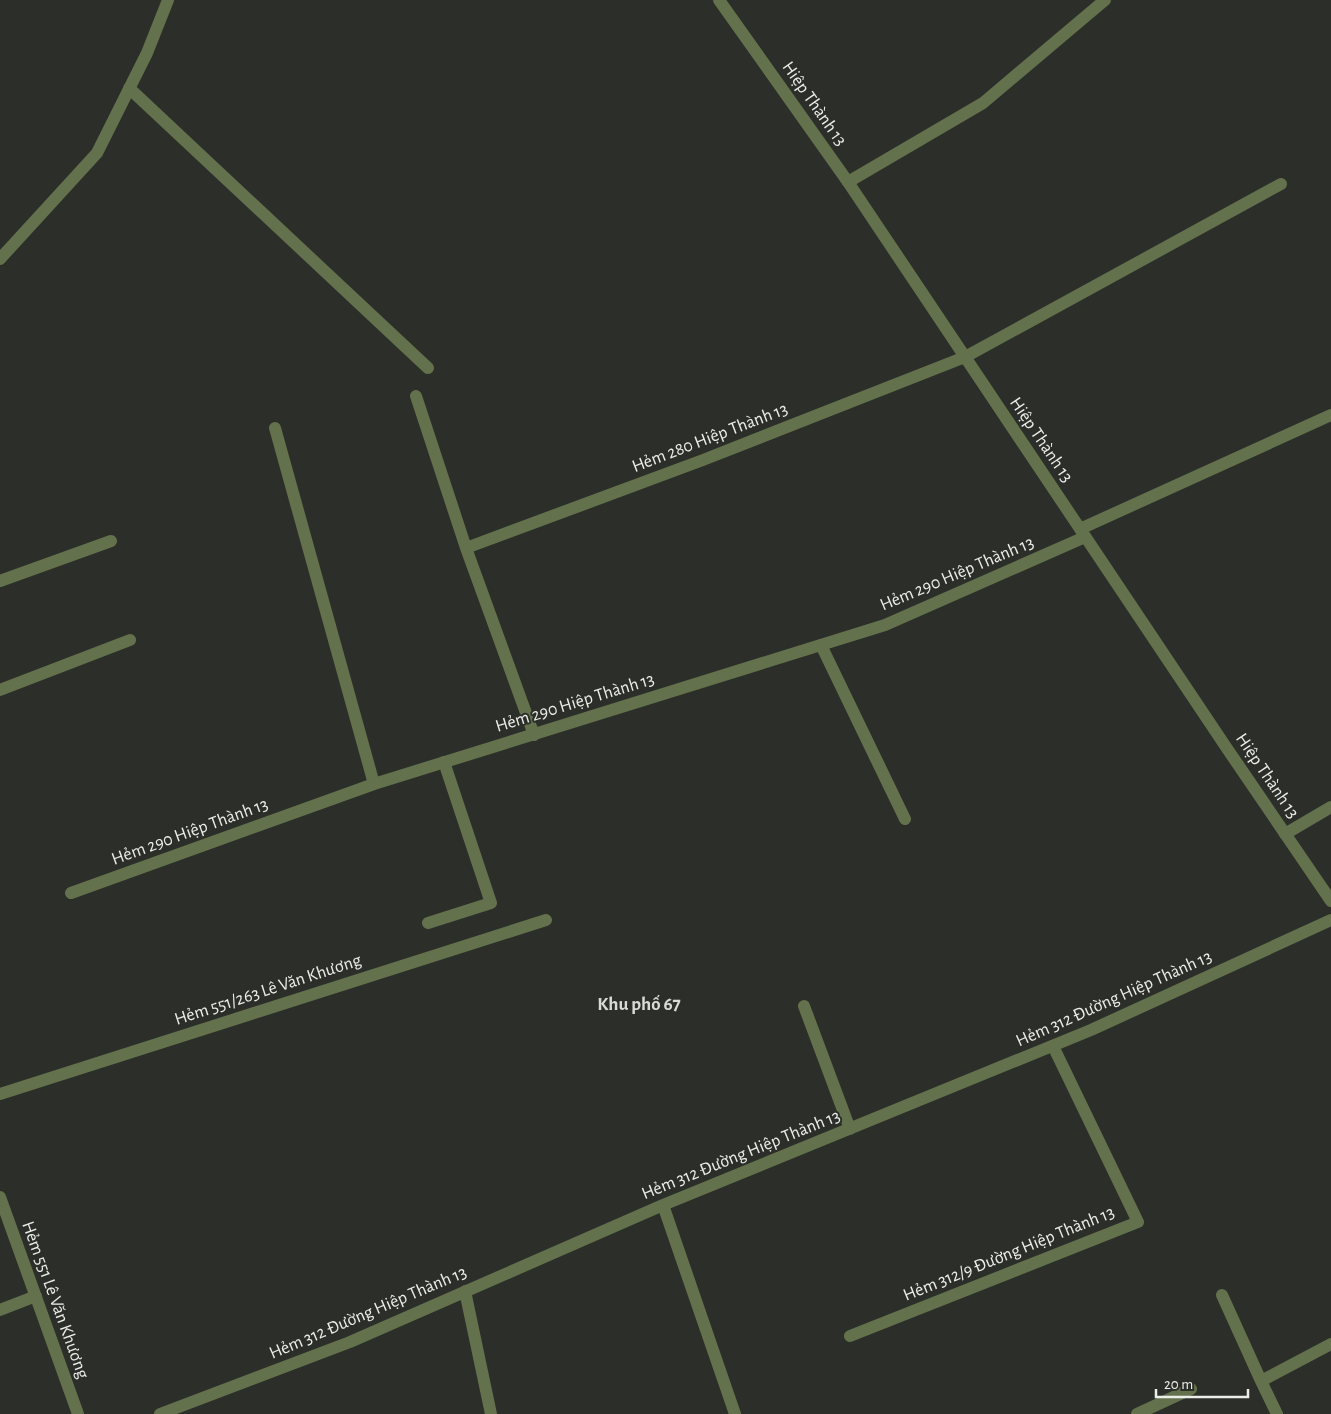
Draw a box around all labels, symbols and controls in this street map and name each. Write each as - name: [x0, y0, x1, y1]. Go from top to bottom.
- street label: Hiệp Thành 13: [778, 59, 850, 149]
- street label: Hiệp Thành 13: [1006, 394, 1076, 486]
- street label: Hẻm 280 Hiệp Thành 13: [630, 400, 790, 476]
- street label: Hẻm 290 Hiệp Thành 13: [877, 533, 1037, 615]
- street label: Hẻm 290 Hiệp Thành 13: [493, 670, 657, 736]
- street label: Hiệp Thành 13: [1232, 730, 1302, 822]
- street label: Hẻm 290 Hiệp Thành 13: [109, 795, 271, 869]
- street label: Hẻm 312 Đường Hiệp Thành 13: [1013, 948, 1215, 1050]
- street label: Hẻm 551/263 Lê Văn Khương: [172, 951, 364, 1029]
- district label: Khu phố 67: [597, 994, 681, 1014]
- street label: Hẻm 312 Đường Hiệp Thành 13: [639, 1107, 843, 1203]
- street label: Hẻm 312/9 Đường Hiệp Thành 13: [901, 1203, 1117, 1305]
- street label: Hẻm 551 Lê Văn Khương: [18, 1219, 92, 1381]
- street label: Hẻm 312 Đường Hiệp Thành 13: [267, 1263, 469, 1363]
- scale bar: [1156, 1366, 1248, 1398]
- text: 20 m: [1164, 1377, 1193, 1392]

